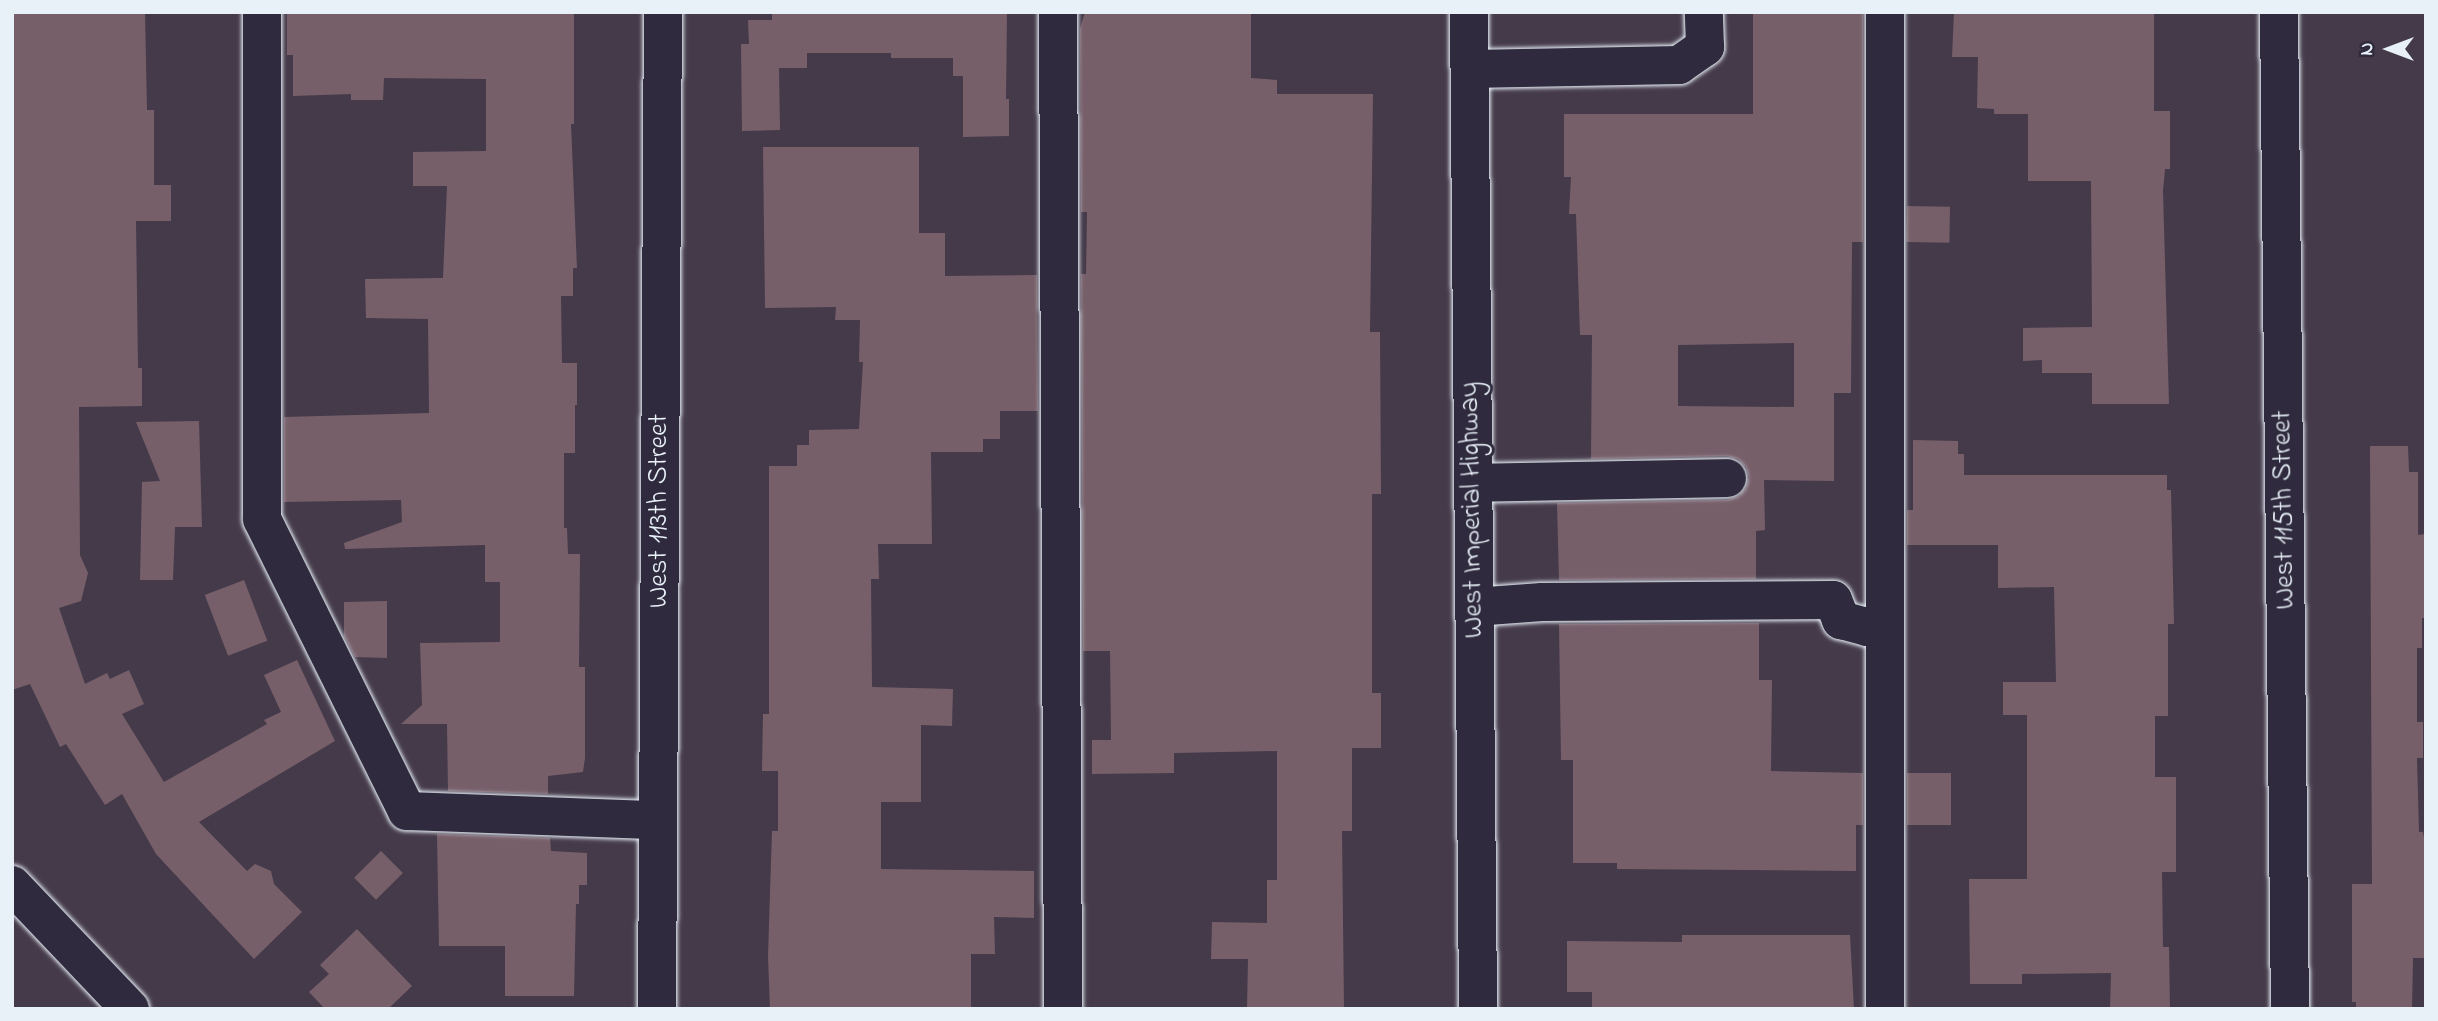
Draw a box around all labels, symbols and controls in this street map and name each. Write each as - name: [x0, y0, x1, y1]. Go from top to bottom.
- north arrow: [2354, 14, 2424, 84]
- text: N: [2354, 43, 2381, 55]
- street label: West Imperial Highway: [1454, 381, 1492, 639]
- street label: West 115th Street: [2266, 410, 2304, 610]
- street label: West 113th Street: [643, 414, 677, 608]

